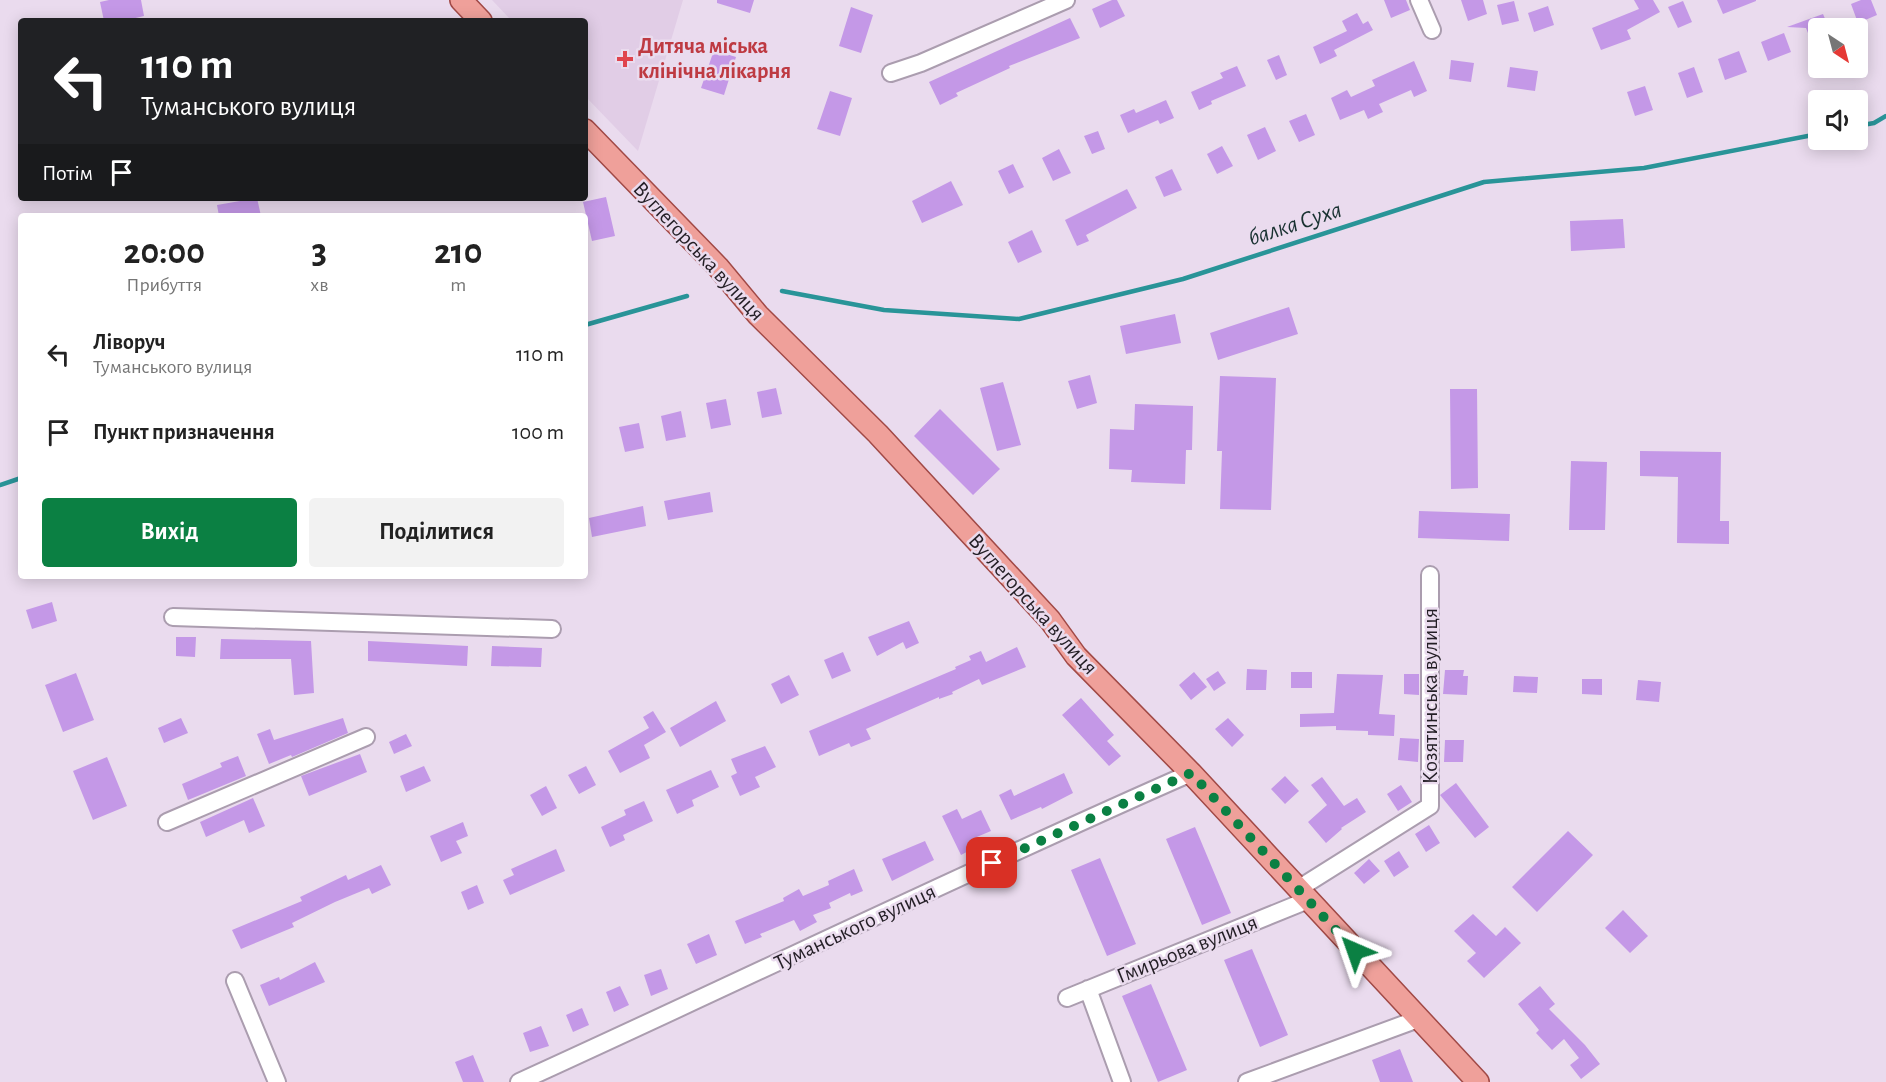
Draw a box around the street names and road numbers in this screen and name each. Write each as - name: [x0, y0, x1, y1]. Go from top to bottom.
- street label: Вуглегорська вулиця: [629, 177, 769, 325]
- street label: Вуглегорська вулиця: [964, 529, 1102, 679]
- street label: Козятинська вулиця: [1419, 608, 1441, 784]
- street label: Туманського вулиця: [771, 880, 939, 974]
- street label: Гмирьова вулиця: [1113, 911, 1261, 987]

